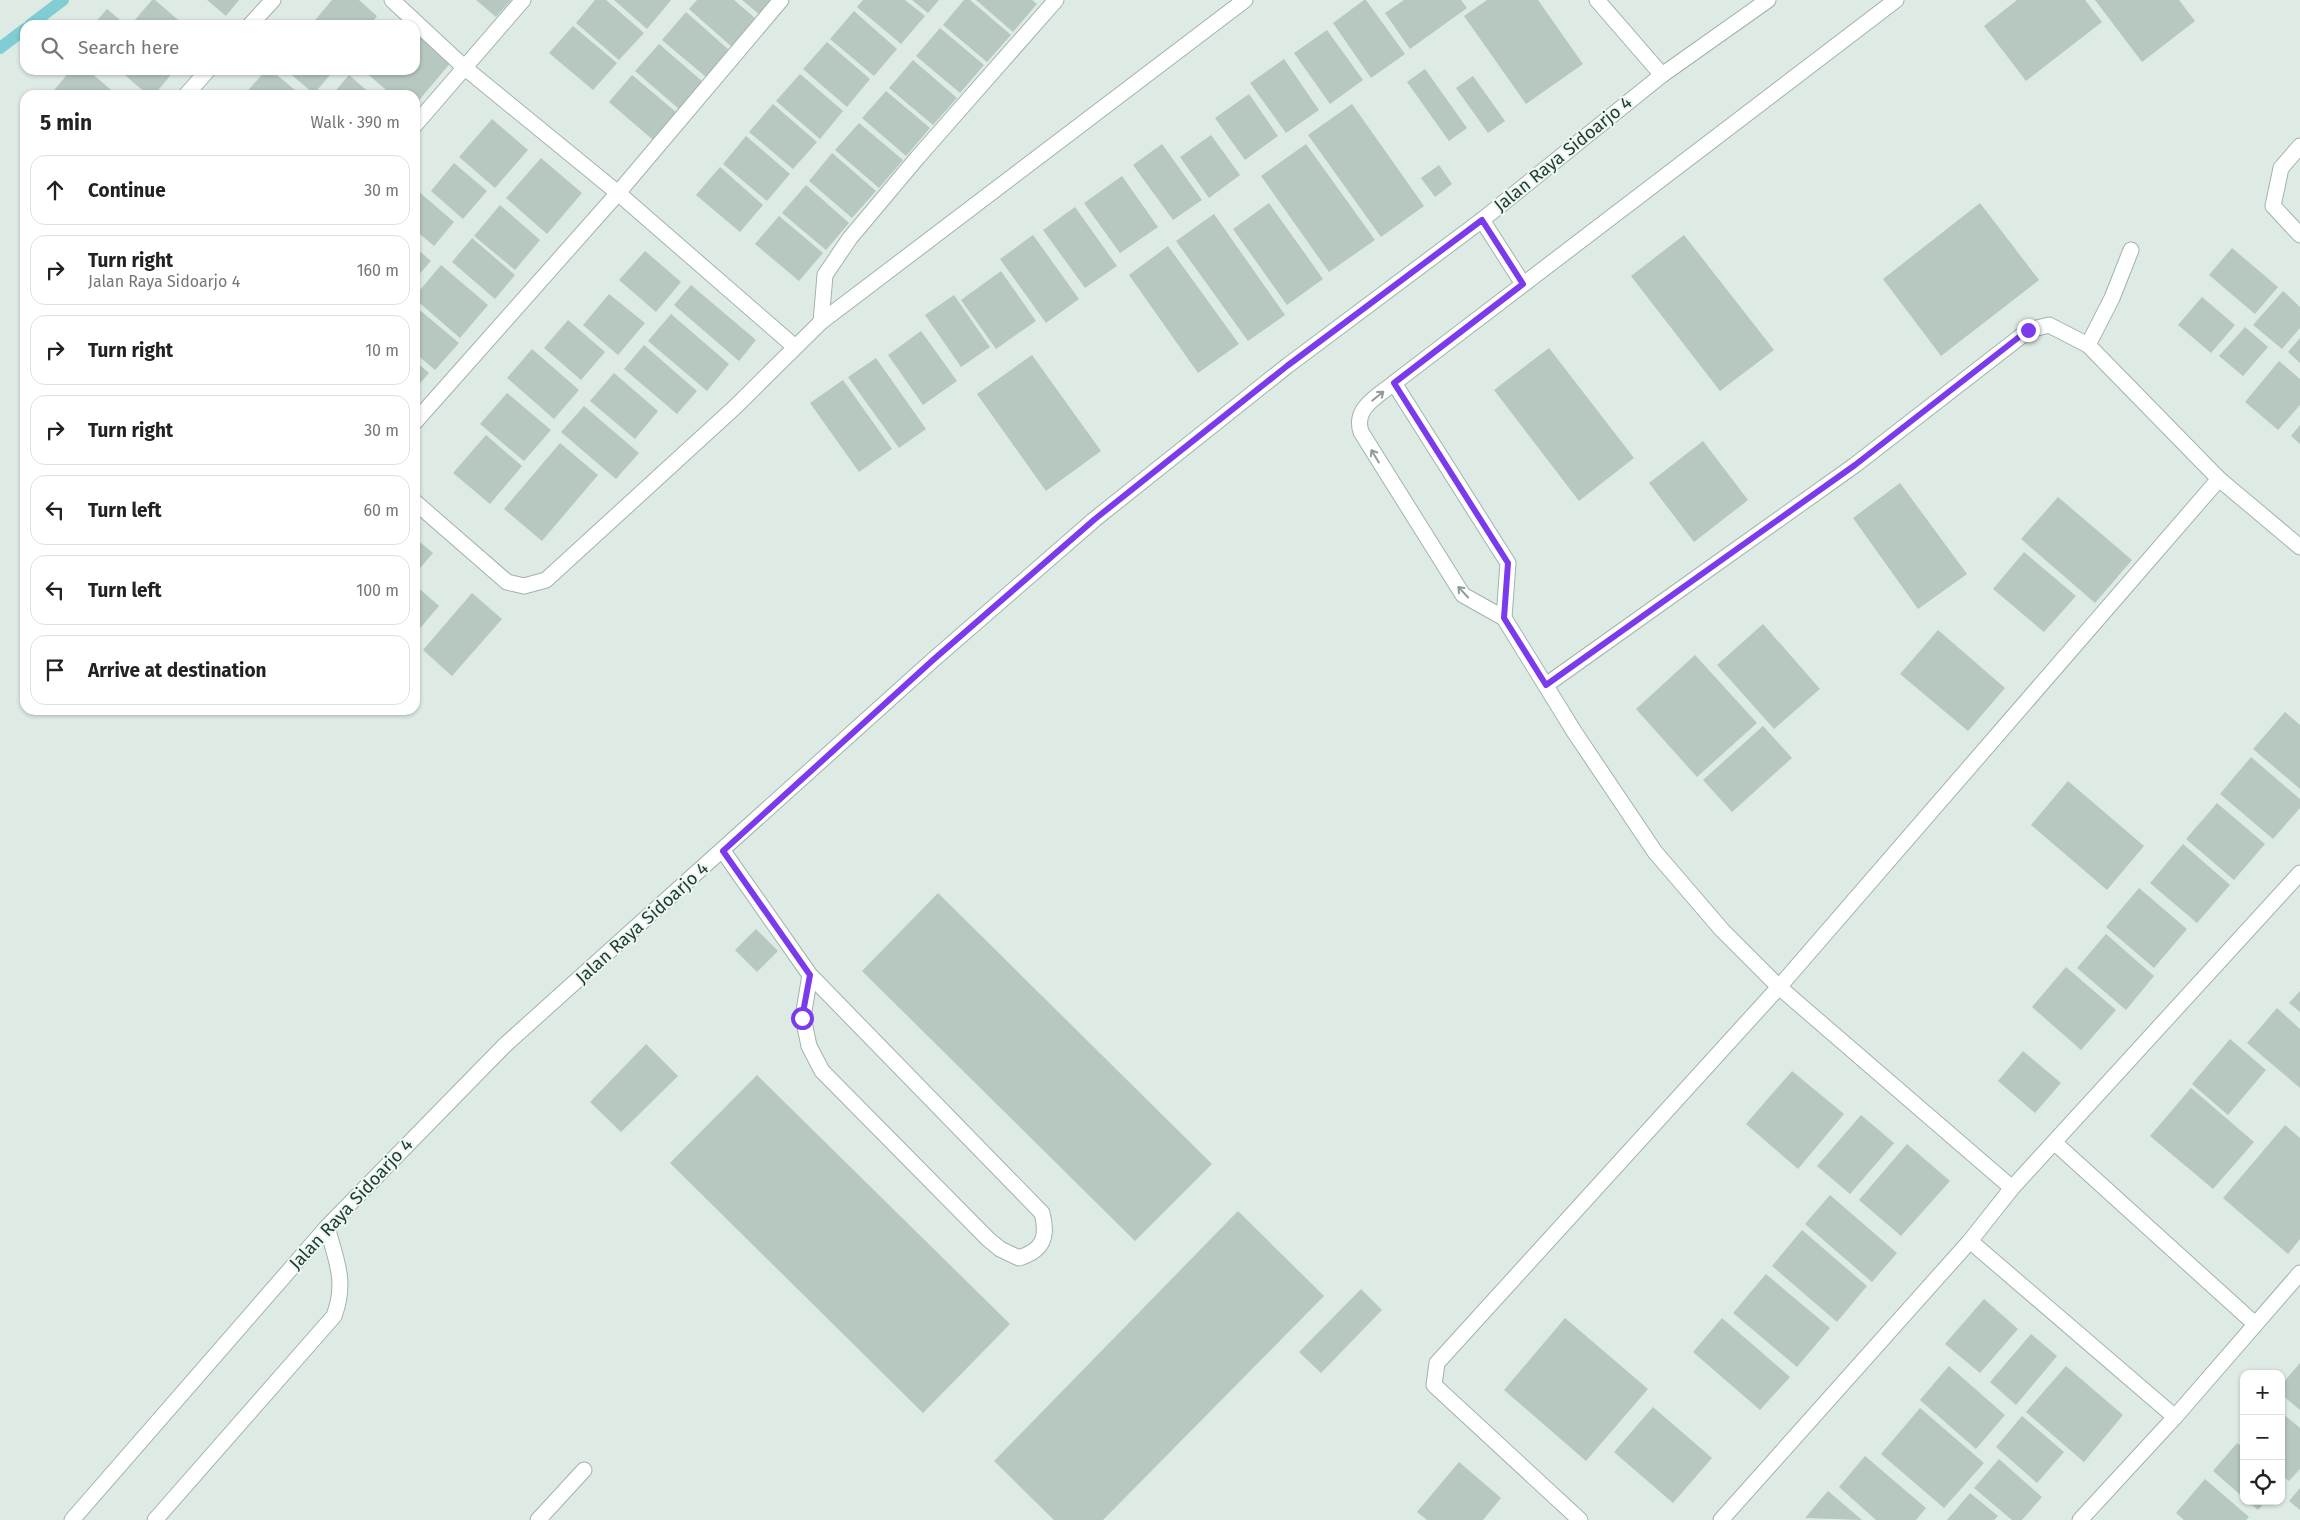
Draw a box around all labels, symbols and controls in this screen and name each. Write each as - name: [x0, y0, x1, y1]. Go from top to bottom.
- search box: [20, 20, 420, 75]
- icon: search: [38, 34, 66, 62]
- text: Search here: [78, 36, 179, 59]
- street label: Jalan Raya Sidoarjo 4: [1490, 91, 1637, 216]
- text: 5 min: [40, 110, 92, 136]
- text: Walk · 390 m: [310, 113, 400, 132]
- icon: ahead: [41, 176, 69, 204]
- text: Continue: [88, 179, 166, 202]
- text: 30 m: [364, 181, 399, 200]
- text: Turn right: [88, 249, 173, 272]
- icon: right: [41, 256, 69, 284]
- text: 160 m: [357, 261, 399, 280]
- text: Jalan Raya Sidoarjo 4: [88, 272, 240, 291]
- route end: [2017, 319, 2040, 342]
- icon: right: [41, 336, 69, 364]
- text: Turn right: [88, 339, 173, 362]
- text: 10 m: [365, 341, 399, 360]
- one-way arrow: [1372, 390, 1385, 402]
- icon: right: [41, 416, 69, 444]
- text: Turn right: [88, 419, 173, 442]
- text: 30 m: [364, 421, 399, 440]
- one-way arrow: [1370, 449, 1380, 463]
- icon: left: [41, 496, 69, 524]
- text: Turn left: [88, 499, 162, 522]
- text: 60 m: [364, 501, 399, 520]
- icon: left: [41, 576, 69, 604]
- text: Turn left: [88, 579, 162, 602]
- text: 100 m: [356, 581, 399, 600]
- one-way arrow: [1457, 586, 1469, 598]
- icon: arrive: [41, 656, 69, 684]
- text: Arrive at destination: [88, 659, 267, 682]
- street label: Jalan Raya Sidoarjo 4: [571, 857, 713, 988]
- route start: [791, 1007, 814, 1030]
- street label: Jalan Raya Sidoarjo 4: [285, 1134, 418, 1274]
- map controls: [2240, 1370, 2285, 1505]
- button: +: [2240, 1370, 2285, 1415]
- button: −: [2240, 1415, 2285, 1460]
- button: locate: [2240, 1460, 2285, 1505]

